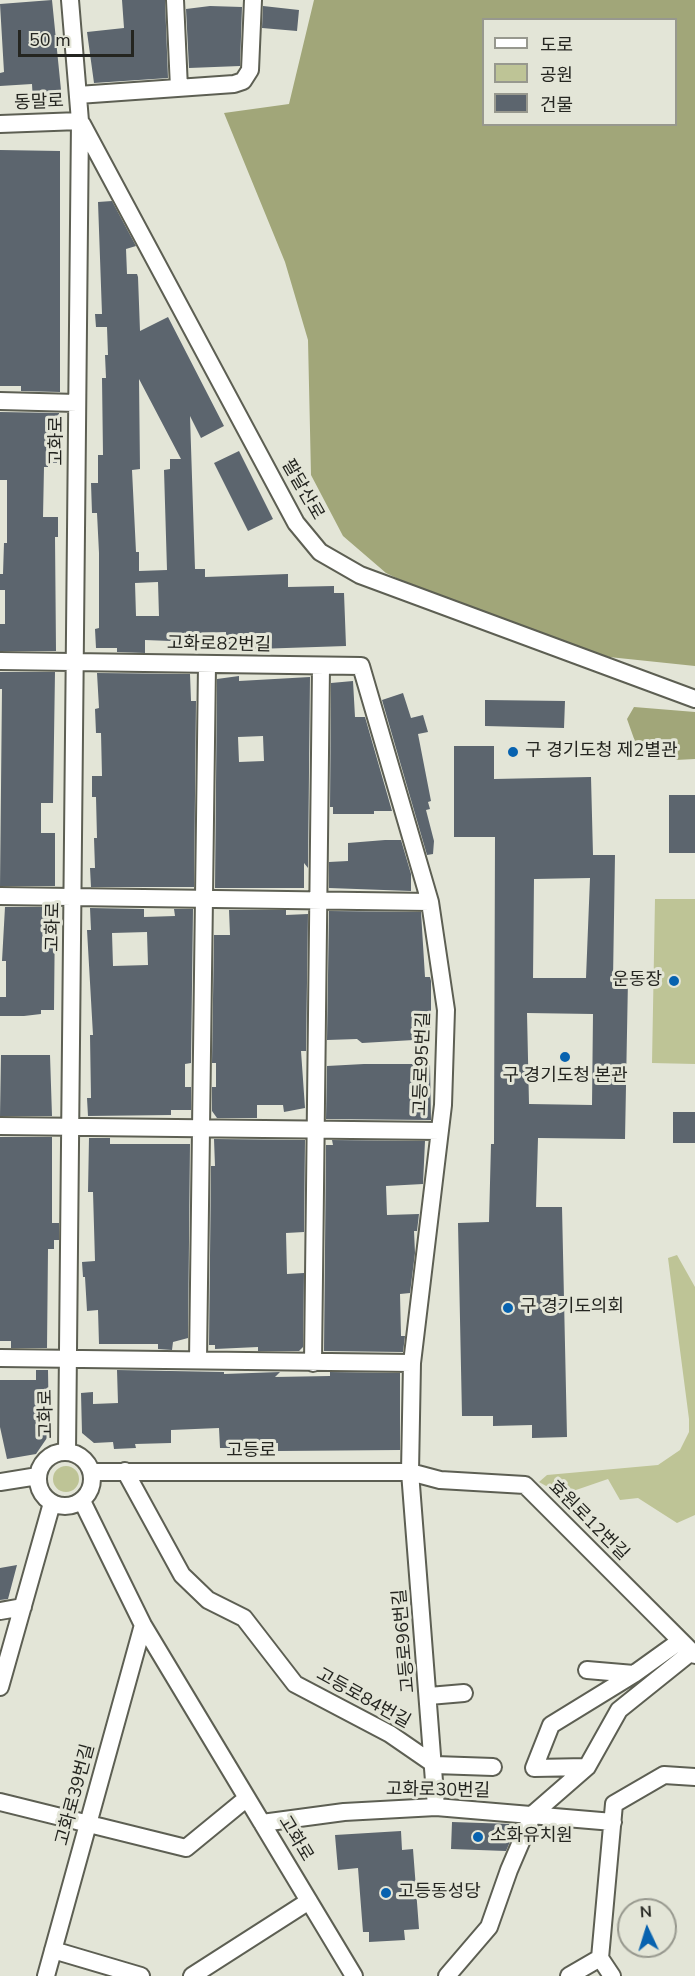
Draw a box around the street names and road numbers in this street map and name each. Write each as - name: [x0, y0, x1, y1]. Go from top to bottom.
- street label: 동말로: [14, 91, 64, 115]
- street label: 고화로: [47, 416, 69, 466]
- street label: 팔달산로: [276, 456, 328, 524]
- street label: 고화로82번길: [167, 633, 271, 657]
- street label: 고화로: [43, 902, 65, 952]
- street label: 고등로95번길: [410, 1011, 436, 1117]
- street label: 고화로: [36, 1389, 58, 1439]
- street label: 고등로: [226, 1441, 276, 1463]
- street label: 효원로12번길: [543, 1476, 633, 1566]
- street label: 고등로96번길: [390, 1588, 420, 1694]
- street label: 고등로84번길: [312, 1664, 414, 1734]
- street label: 고화로39번길: [52, 1742, 100, 1848]
- street label: 고화로30번길: [386, 1779, 490, 1803]
- street label: 고화로: [273, 1812, 317, 1866]

